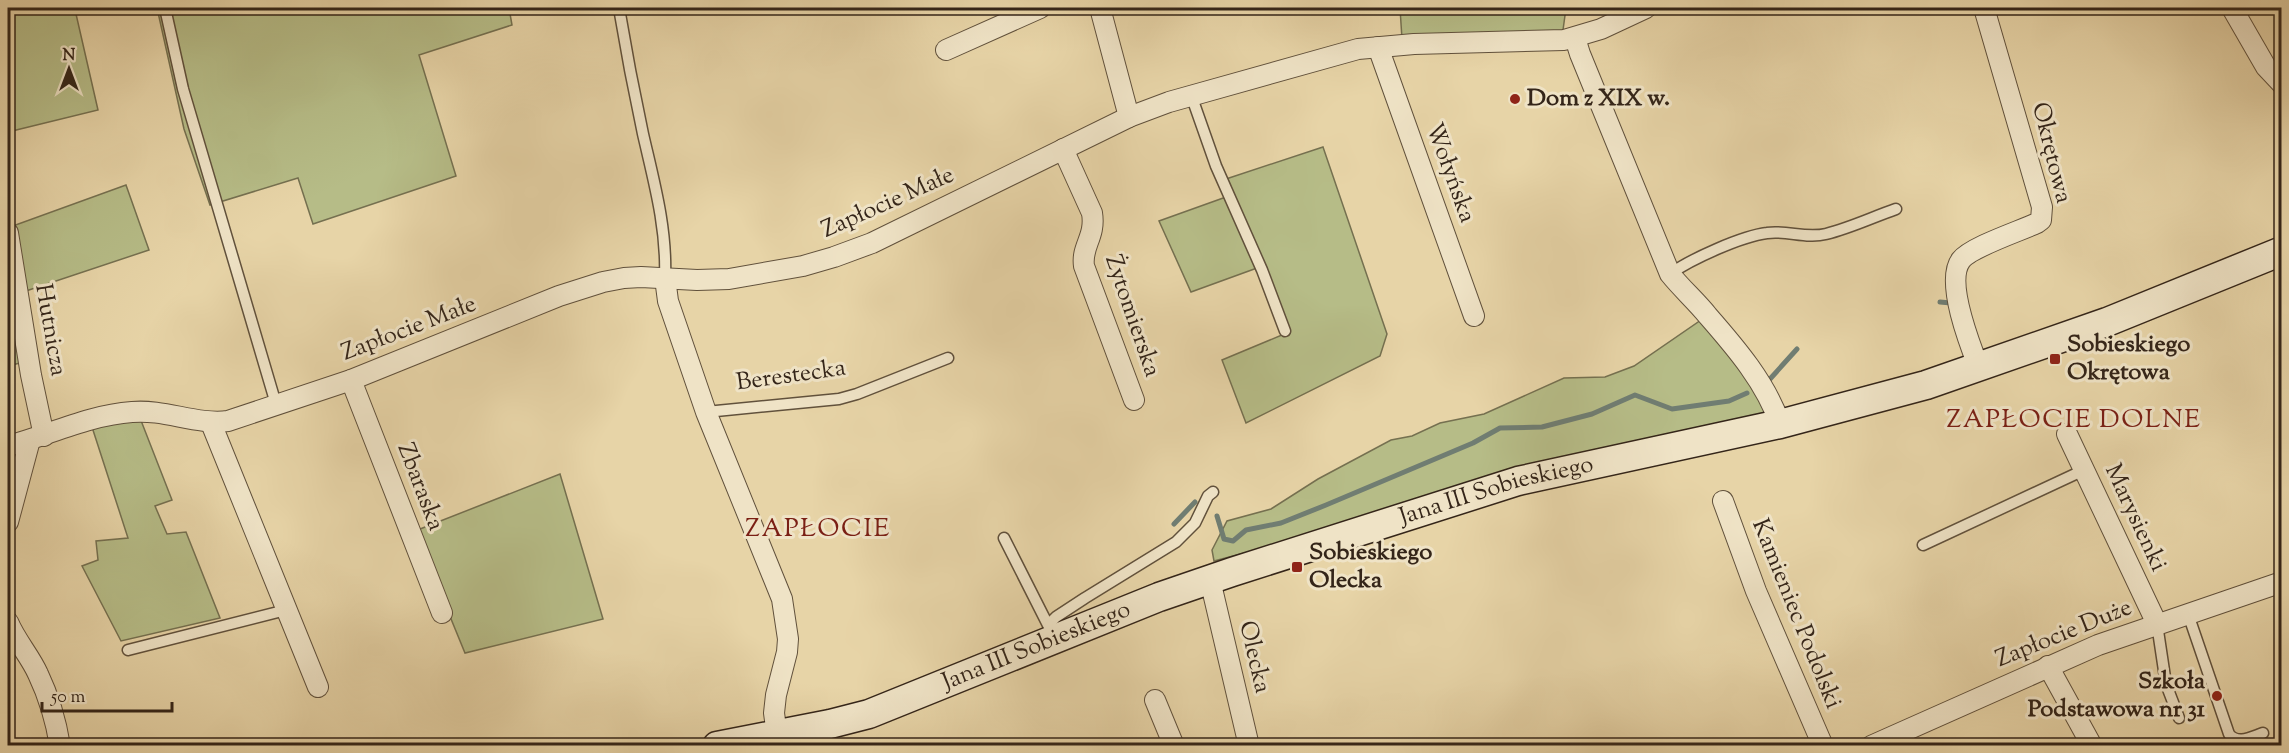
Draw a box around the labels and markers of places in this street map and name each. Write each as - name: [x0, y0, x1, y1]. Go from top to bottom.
- place label: Dom z XIX w.: [1527, 82, 1670, 116]
- marker: Dom z XIX w.: [1508, 92, 1522, 106]
- place label: Sobieskiego Okrętowa: [2067, 328, 2190, 390]
- marker: Sobieskiego Okrętowa: [2048, 352, 2062, 366]
- place label: Sobieskiego Olecka: [1309, 536, 1432, 598]
- marker: Sobieskiego Olecka: [1290, 560, 1304, 574]
- place label: Szkoła Podstawowa nr 31: [2028, 665, 2206, 727]
- marker: Szkoła Podstawowa nr 31: [2210, 689, 2224, 703]

